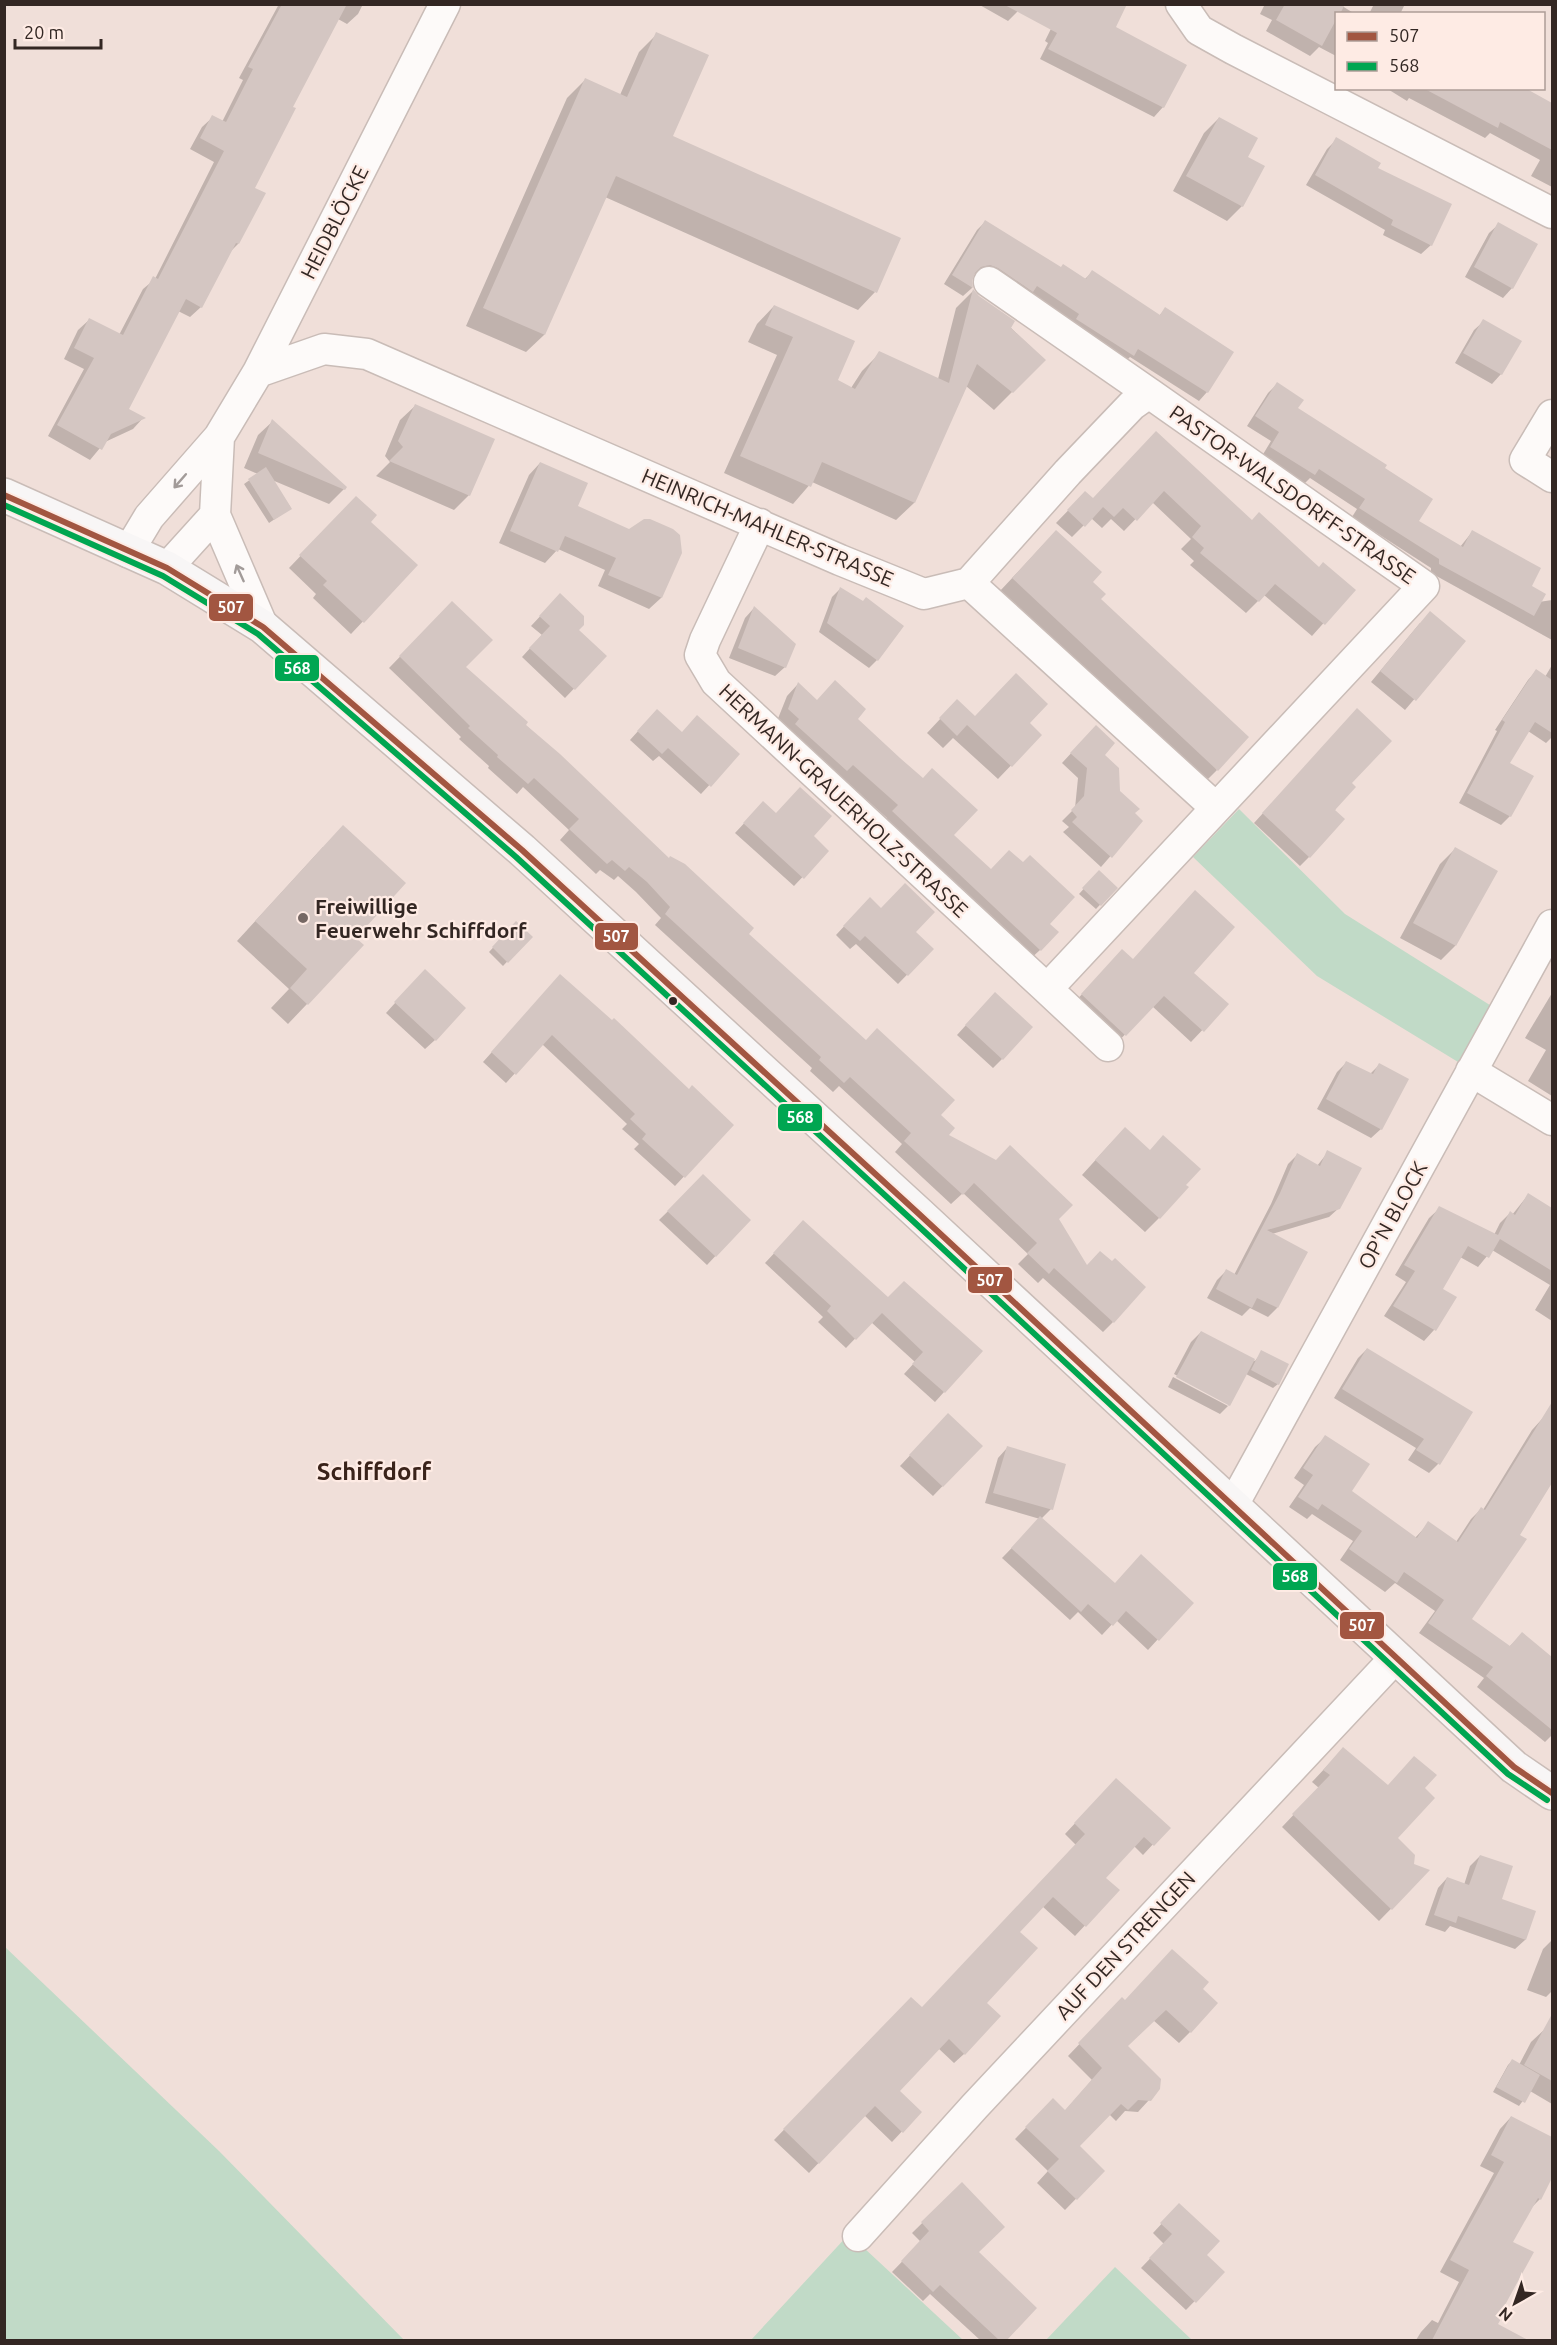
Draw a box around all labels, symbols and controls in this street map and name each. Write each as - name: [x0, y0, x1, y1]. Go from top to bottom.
- scale bar: [15, 12, 100, 50]
- legend: [1335, 12, 1545, 90]
- text: 20 m: [24, 22, 64, 42]
- text: 507: [1389, 25, 1419, 45]
- text: 568: [1389, 55, 1419, 75]
- street label: HEIDBLÖCKE: [295, 161, 373, 283]
- street label: PASTOR-WALSDORFF-STRASSE: [1165, 400, 1421, 588]
- street label: HEINRICH-MAHLER-STRASSE: [639, 463, 897, 591]
- one-way arrow: [173, 473, 187, 488]
- one-way arrow: [234, 565, 245, 583]
- line badge: 507: [208, 593, 254, 622]
- text: 507: [217, 598, 245, 616]
- line badge: 568: [274, 654, 320, 682]
- text: 568: [283, 659, 311, 677]
- street label: HERMANN-GRAUERHOLZ-STRASSE: [715, 678, 973, 922]
- place label: Freiwillige Feuerwehr Schiffdorf: [315, 894, 527, 942]
- marker: Freiwillige Feuerwehr Schiffdorf: [296, 911, 310, 925]
- line badge: 507: [594, 922, 639, 951]
- text: 507: [602, 927, 630, 945]
- unlabelled marker: [667, 995, 679, 1007]
- line badge: 568: [777, 1103, 823, 1132]
- text: 568: [786, 1108, 814, 1126]
- street label: OP'N BLOCK: [1353, 1157, 1431, 1273]
- line badge: 507: [967, 1266, 1013, 1294]
- text: 507: [976, 1271, 1004, 1289]
- district label: Schiffdorf: [317, 1458, 432, 1485]
- line badge: 568: [1272, 1562, 1318, 1591]
- text: 568: [1281, 1567, 1309, 1585]
- line badge: 507: [1339, 1611, 1385, 1640]
- text: 507: [1348, 1616, 1376, 1634]
- street label: AUF DEN STRENGEN: [1050, 1866, 1200, 2024]
- north arrow: [1485, 2273, 1545, 2333]
- text: N: [1495, 2304, 1516, 2325]

